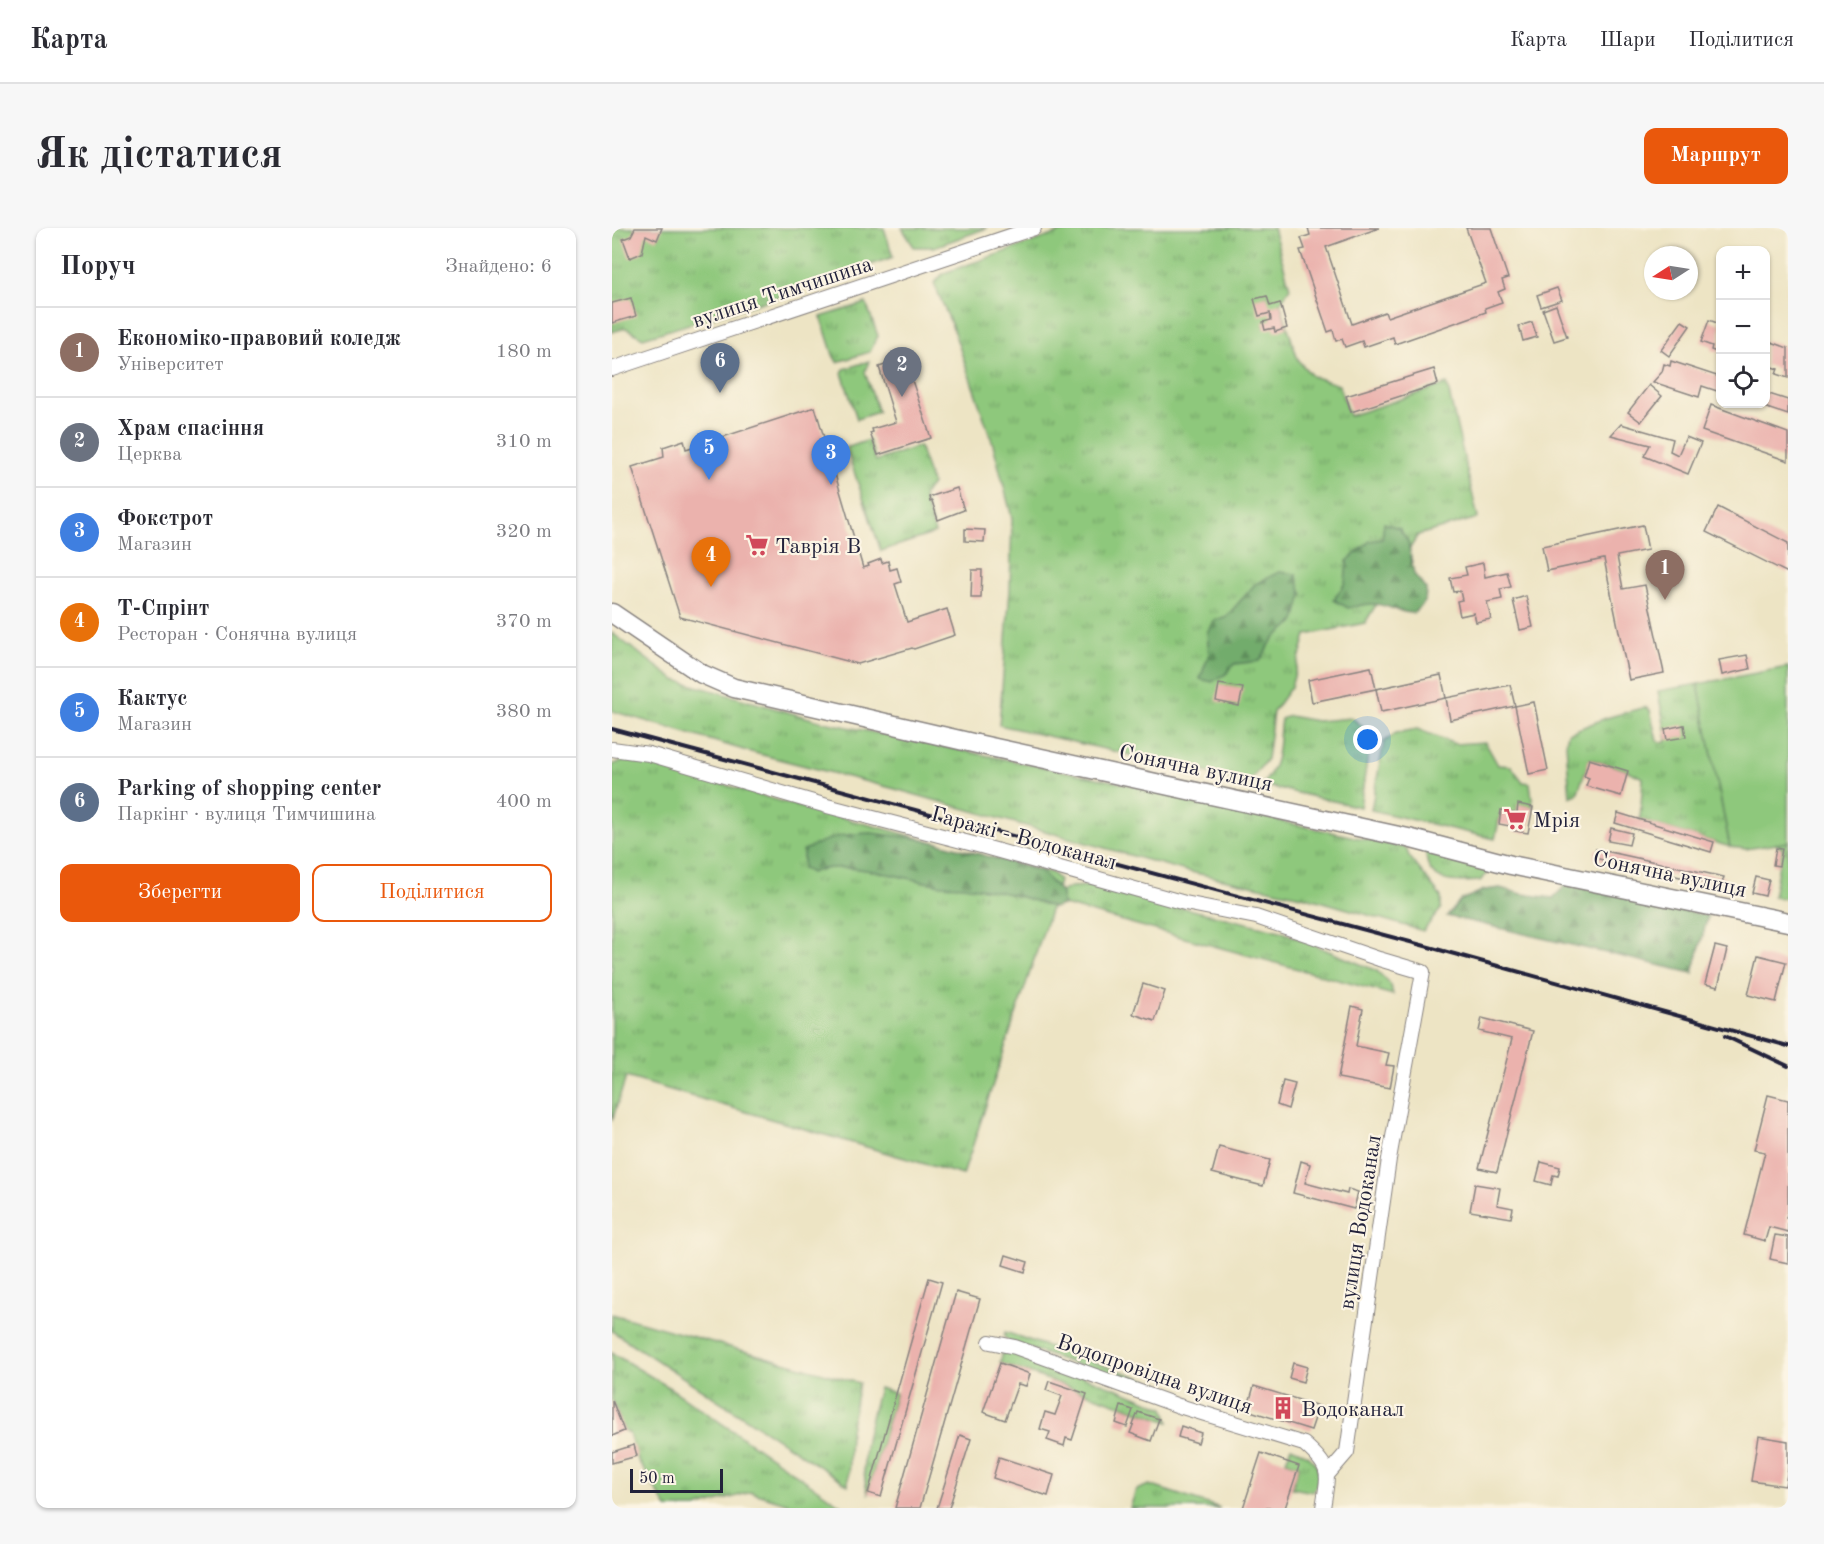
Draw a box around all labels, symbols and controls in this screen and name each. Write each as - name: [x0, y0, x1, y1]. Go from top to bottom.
- text: Карта: [30, 27, 108, 55]
- text: Карта: [1510, 30, 1567, 51]
- text: Шари: [1600, 30, 1655, 51]
- text: Поділитися: [1688, 30, 1794, 51]
- button: Маршрут: [1644, 128, 1788, 184]
- text: Як дістатися: [36, 135, 283, 177]
- north arrow: [1644, 246, 1698, 300]
- map controls: [1716, 246, 1770, 408]
- button: +: [1716, 246, 1770, 300]
- street label: вулиця Тимчишина: [690, 253, 876, 332]
- text: Поруч: [60, 254, 136, 280]
- text: Знайдено: 6: [445, 257, 552, 277]
- button: −: [1716, 300, 1770, 354]
- text: Економіко-правовий коледж: [117, 328, 401, 350]
- text: 1: [74, 342, 85, 362]
- text: 180 m: [496, 342, 552, 362]
- pin: 6: [700, 344, 740, 393]
- pin: 2: [882, 348, 922, 397]
- button: locate: [1716, 354, 1770, 408]
- text: Університет: [117, 355, 224, 375]
- text: Храм спасіння: [117, 418, 264, 440]
- pin: 5: [690, 430, 728, 480]
- text: 2: [74, 432, 85, 452]
- text: 310 m: [496, 432, 552, 452]
- pin: 3: [812, 436, 850, 485]
- text: Церква: [117, 445, 182, 465]
- text: Фокстрот: [117, 508, 213, 530]
- text: 3: [74, 522, 85, 542]
- text: 320 m: [496, 522, 552, 542]
- supermarket icon: Таврія В: [744, 532, 770, 558]
- text: Магазин: [117, 535, 192, 555]
- place label: Таврія В: [775, 536, 861, 558]
- pin: 4: [692, 538, 730, 587]
- pin: 1: [1646, 550, 1684, 600]
- text: Т-Спрінт: [117, 598, 209, 620]
- text: 4: [74, 612, 85, 632]
- text: 370 m: [496, 612, 552, 632]
- text: Ресторан · Сонячна вулиця: [117, 625, 357, 645]
- text: Кактус: [117, 688, 188, 710]
- text: 5: [74, 702, 85, 722]
- text: 380 m: [496, 702, 552, 722]
- text: Магазин: [117, 715, 192, 735]
- your location: [1353, 725, 1382, 754]
- street label: Сонячна вулиця: [1117, 742, 1274, 796]
- text: Parking of shopping center: [117, 778, 381, 800]
- text: 6: [74, 792, 85, 812]
- text: 400 m: [496, 792, 552, 812]
- street label: Гаражі - Водоканал: [928, 804, 1119, 874]
- text: Паркінг · вулиця Тимчишина: [117, 805, 376, 825]
- supermarket icon: Мрія: [1502, 806, 1528, 832]
- place label: Мрія: [1533, 810, 1580, 832]
- street label: Сонячна вулиця: [1591, 848, 1748, 902]
- button: Зберегти: [60, 864, 300, 922]
- button: Поділитися: [312, 864, 552, 922]
- street label: вулиця Водоканал: [1336, 1133, 1386, 1311]
- street label: Водопровідна вулиця: [1054, 1331, 1255, 1419]
- building icon: Водоканал: [1270, 1395, 1296, 1421]
- place label: Водоканал: [1301, 1399, 1404, 1421]
- scale bar: [630, 1466, 723, 1494]
- text: 50 m: [639, 1471, 675, 1487]

